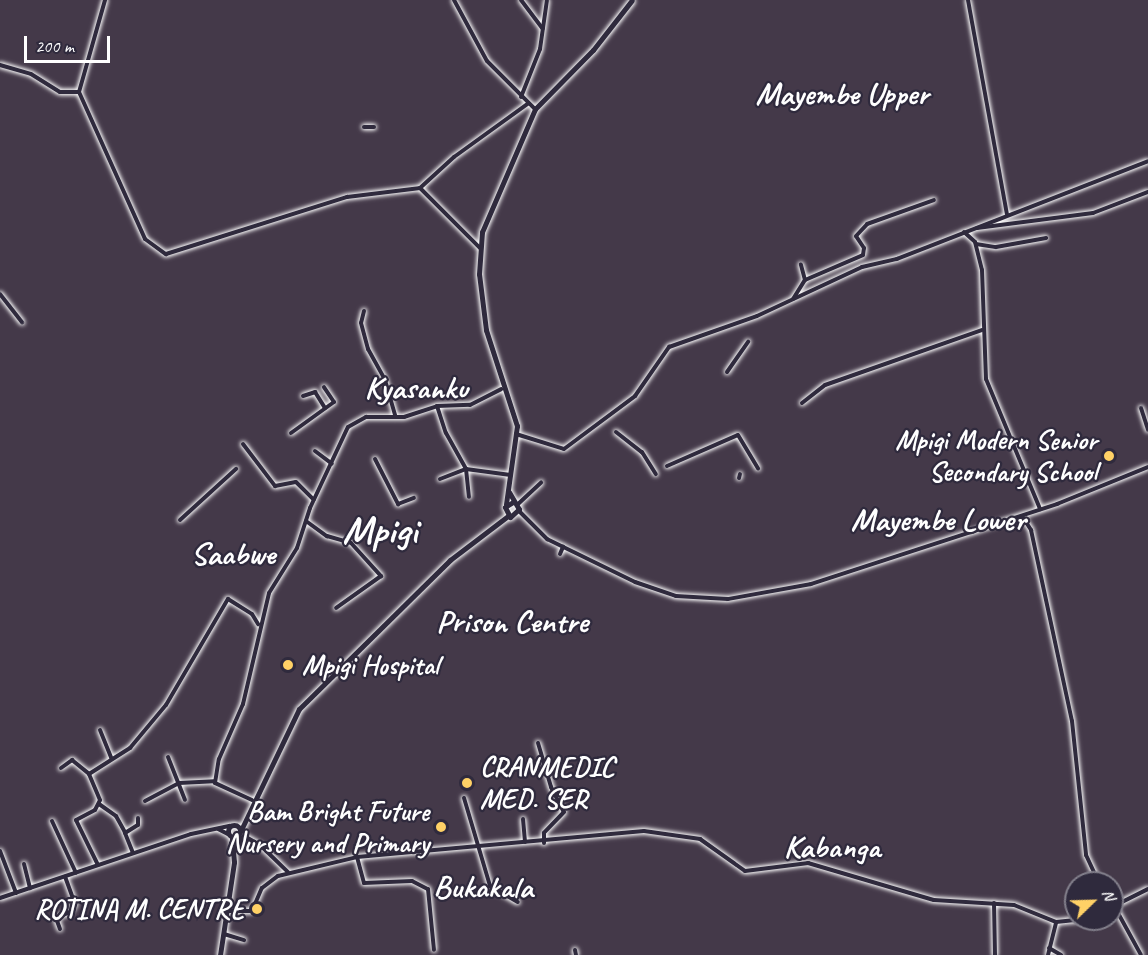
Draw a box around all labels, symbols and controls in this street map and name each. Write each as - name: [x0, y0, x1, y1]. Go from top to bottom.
- scale bar: [27, 24, 112, 62]
- text: 200 m: [35, 35, 74, 57]
- district label: Mayembe Upper: [756, 75, 928, 113]
- district label: Kyasanku: [365, 369, 467, 407]
- place label: Mpigi Modern Senior Secondary School: [896, 423, 1097, 489]
- marker: Mpigi Modern Senior Secondary School: [1102, 449, 1116, 463]
- district label: Mayembe Lower: [851, 501, 1025, 539]
- district label: Mpigi: [343, 506, 417, 554]
- district label: Saabwe: [191, 535, 275, 573]
- district label: Prison Centre: [436, 603, 588, 641]
- place label: Mpigi Hospital: [302, 648, 439, 682]
- marker: Mpigi Hospital: [279, 656, 297, 674]
- place label: CRANMEDIC MED. SER: [480, 750, 614, 816]
- marker: CRANMEDIC MED. SER: [458, 774, 476, 792]
- place label: Bam Bright Future Nursery and Primary: [225, 794, 429, 860]
- marker: Bam Bright Future Nursery and Primary: [434, 820, 448, 834]
- district label: Kabanga: [784, 828, 880, 866]
- district label: Bukakala: [433, 868, 533, 906]
- north arrow: [1064, 871, 1124, 931]
- text: N: [1098, 886, 1120, 903]
- place label: ROTINA M. CENTRE: [34, 892, 244, 926]
- marker: ROTINA M. CENTRE: [248, 900, 266, 918]

